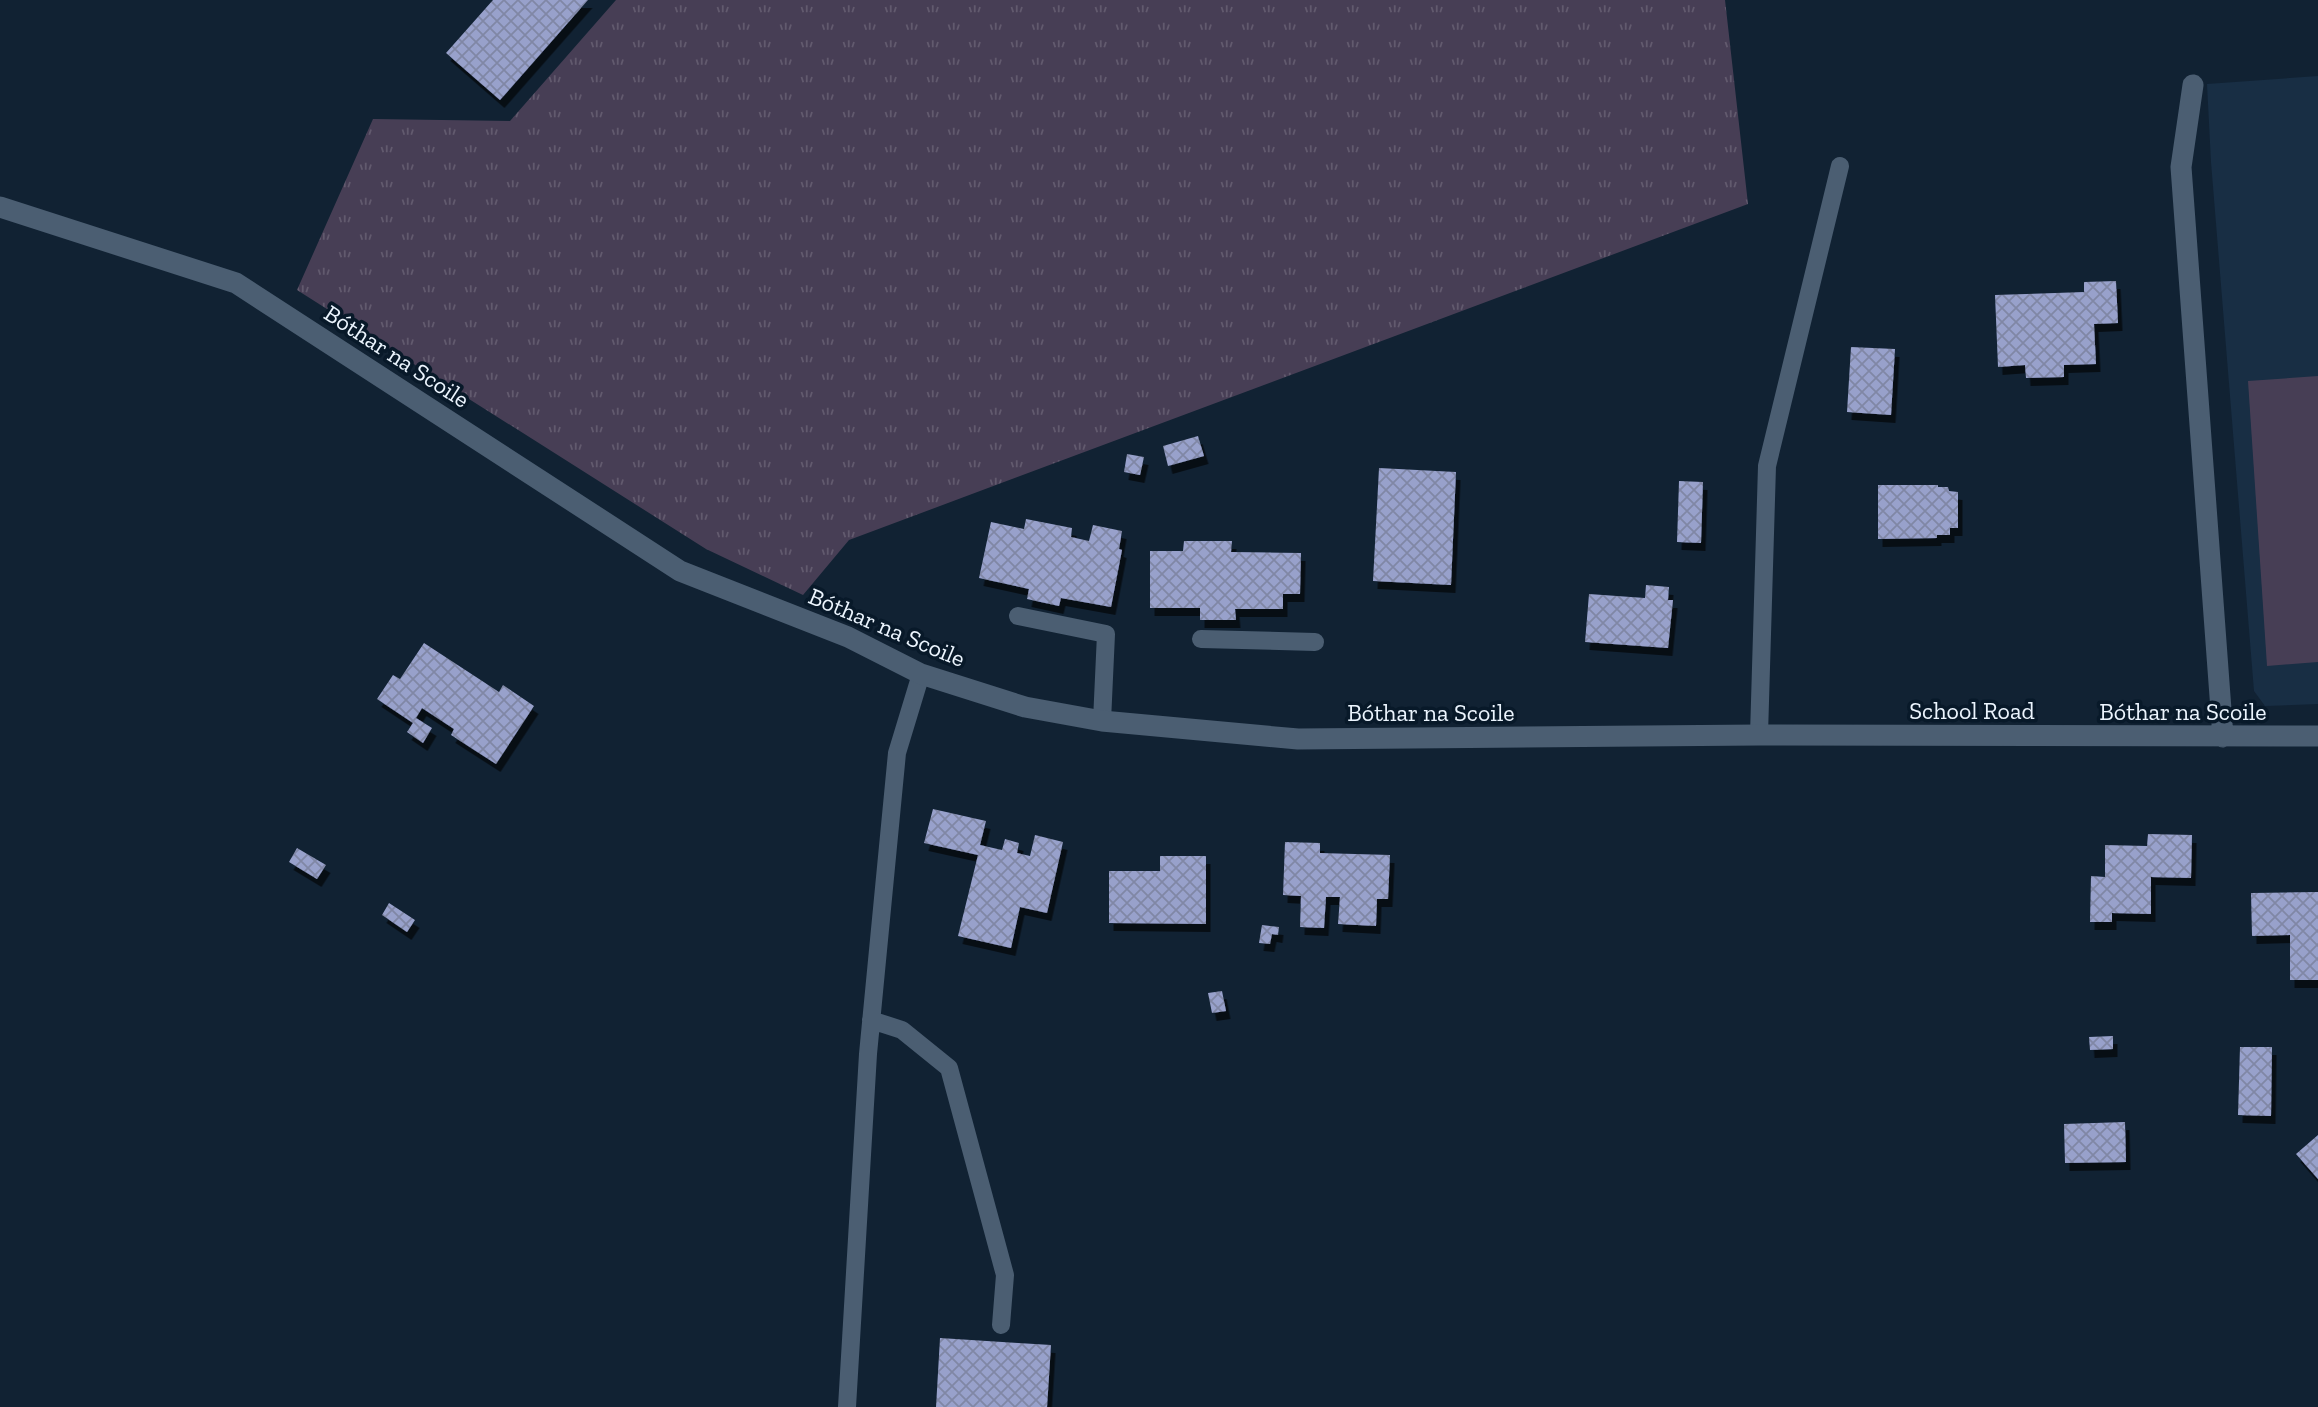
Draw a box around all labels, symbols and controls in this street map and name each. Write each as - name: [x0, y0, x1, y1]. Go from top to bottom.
- street label: Bóthar na Scoile: [319, 298, 475, 414]
- street label: Bóthar na Scoile: [804, 581, 970, 673]
- street label: School Road: [1909, 696, 2035, 725]
- street label: Bóthar na Scoile: [2099, 697, 2267, 726]
- street label: Bóthar na Scoile: [1347, 698, 1515, 727]

